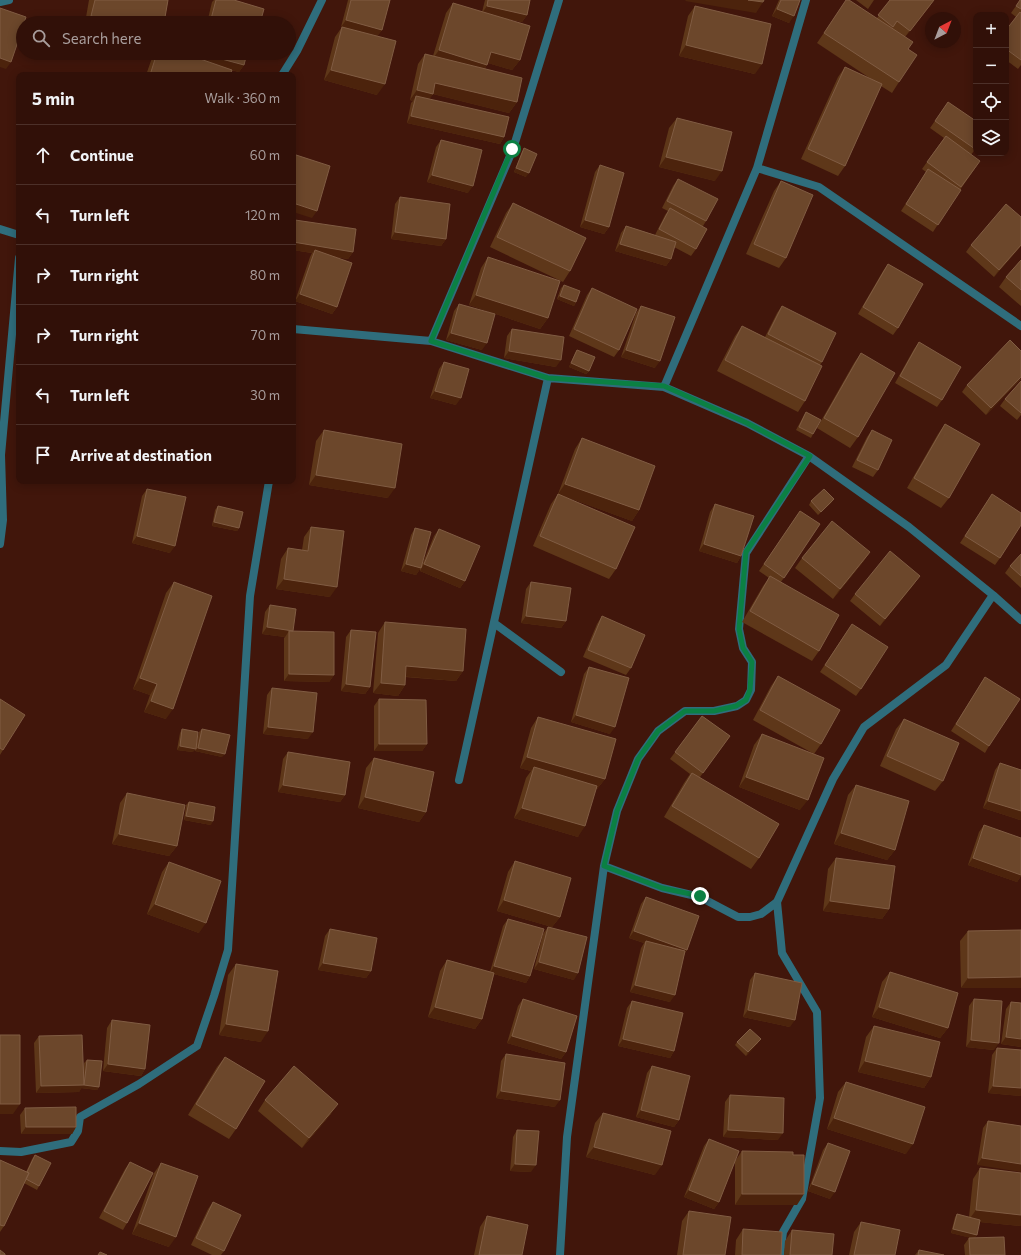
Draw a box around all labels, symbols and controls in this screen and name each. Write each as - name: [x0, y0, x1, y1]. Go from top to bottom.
- north arrow: [925, 12, 961, 48]
- map controls: [973, 12, 1009, 156]
- button: +: [973, 12, 1009, 48]
- search box: [16, 16, 296, 60]
- icon: search: [30, 27, 52, 49]
- text: Search here: [62, 29, 141, 47]
- button: −: [973, 48, 1009, 84]
- button: locate: [973, 84, 1009, 120]
- text: 5 min: [32, 88, 75, 109]
- text: Walk · 360 m: [205, 90, 280, 106]
- button: layers: [973, 120, 1009, 156]
- route start: [503, 140, 521, 158]
- icon: ahead: [32, 144, 54, 166]
- text: Continue: [70, 146, 134, 164]
- text: 60 m: [250, 147, 280, 163]
- icon: left: [32, 204, 54, 226]
- text: Turn left: [70, 206, 129, 224]
- text: 120 m: [245, 207, 280, 223]
- icon: right: [32, 264, 54, 286]
- text: Turn right: [70, 266, 139, 284]
- text: 80 m: [250, 267, 280, 283]
- icon: right: [32, 324, 54, 346]
- text: Turn right: [70, 326, 139, 344]
- text: 70 m: [251, 327, 280, 343]
- icon: left: [32, 384, 54, 406]
- text: Turn left: [70, 386, 129, 404]
- text: 30 m: [250, 387, 280, 403]
- icon: arrive: [32, 444, 54, 466]
- text: Arrive at destination: [70, 446, 212, 464]
- route end: [691, 887, 709, 905]

